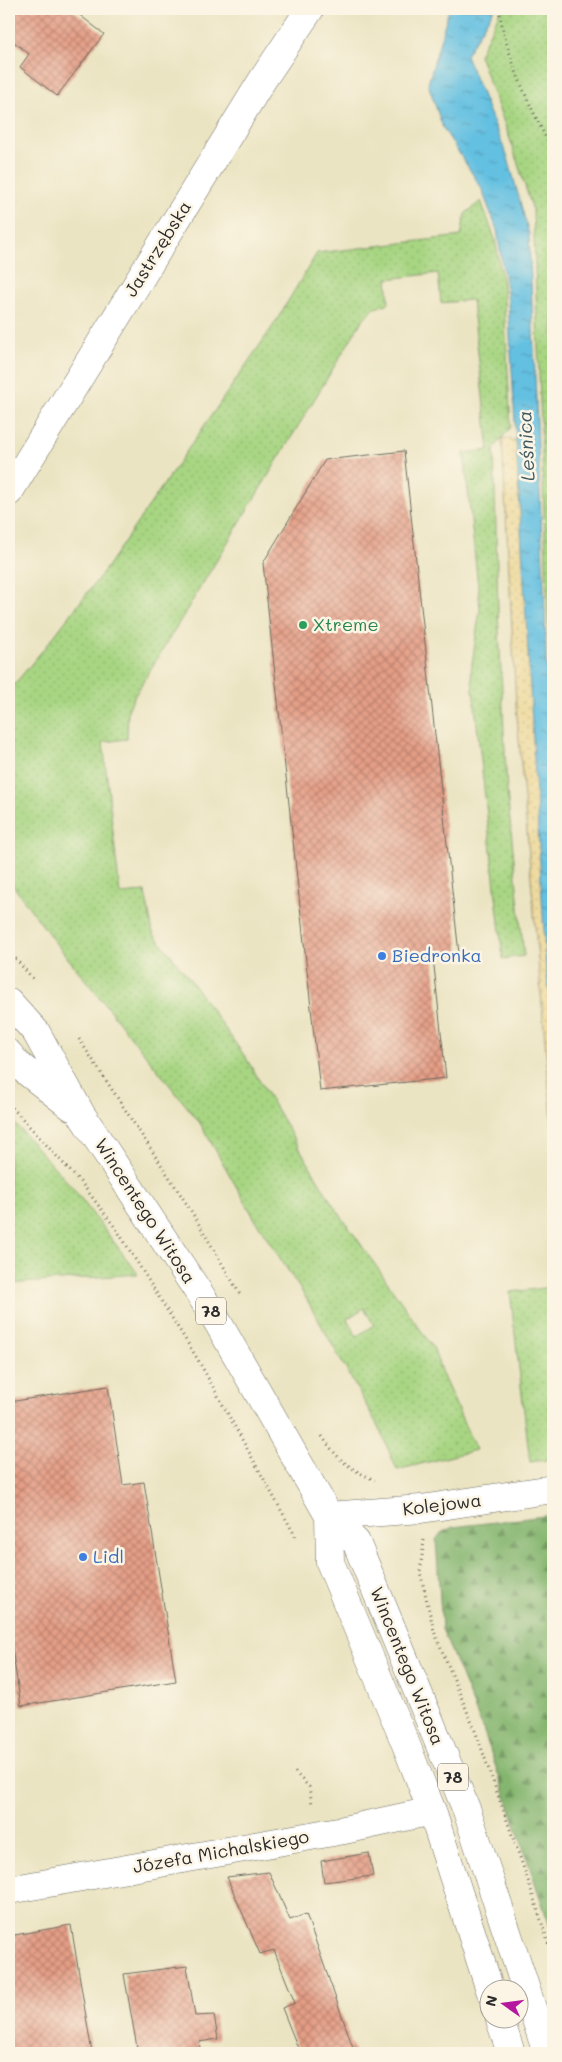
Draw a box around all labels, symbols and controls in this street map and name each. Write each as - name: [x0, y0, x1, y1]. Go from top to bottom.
- street label: Jastrzębska: [118, 196, 196, 301]
- water label: Leśnica: [511, 410, 540, 482]
- place label: Xtreme: [313, 612, 379, 636]
- marker: Xtreme: [297, 619, 309, 631]
- place label: Biedronka: [392, 943, 482, 967]
- marker: Biedronka: [376, 950, 388, 962]
- street label: Wincentego Witosa: [90, 1133, 202, 1288]
- road number: 78: [196, 1298, 226, 1324]
- street label: Kolejowa: [401, 1487, 483, 1521]
- place label: Lidl: [93, 1544, 124, 1568]
- marker: Lidl: [77, 1551, 89, 1563]
- street label: Wincentego Witosa: [365, 1583, 451, 1748]
- road number: 78: [438, 1764, 468, 1790]
- street label: Józefa Michalskiego: [131, 1824, 311, 1878]
- north arrow: [480, 1980, 530, 2030]
- text: N: [480, 1993, 501, 2008]

